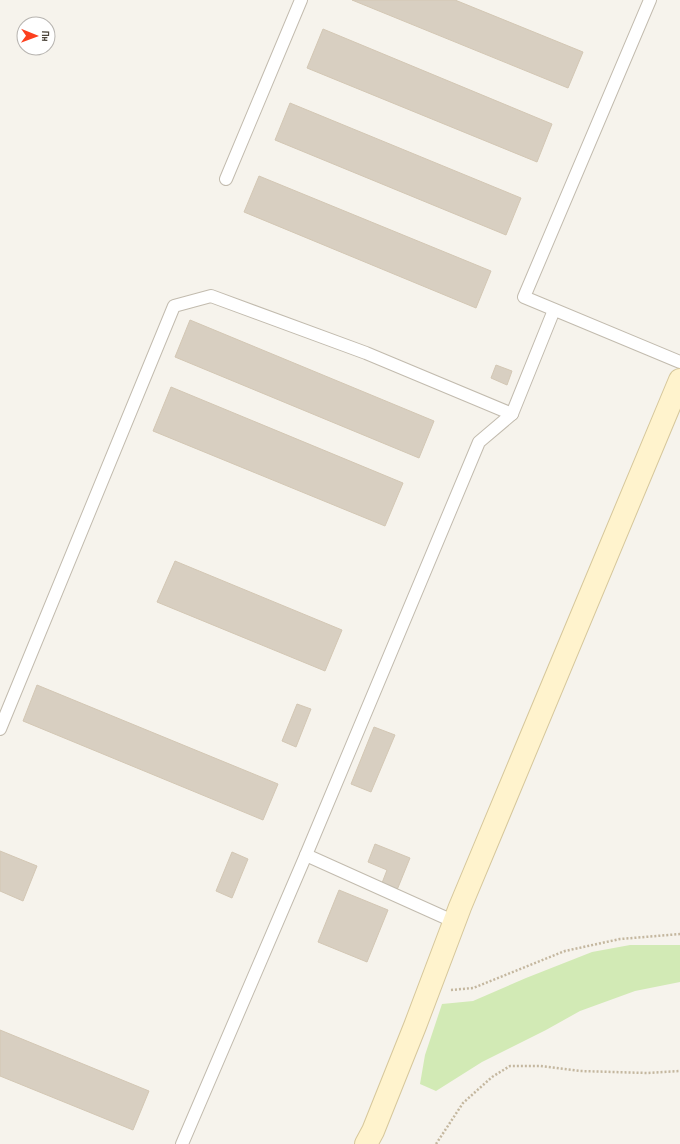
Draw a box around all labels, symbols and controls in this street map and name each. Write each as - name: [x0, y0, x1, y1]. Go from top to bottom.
- north arrow: [16, 16, 56, 56]
- text: Пн: [39, 31, 52, 42]

